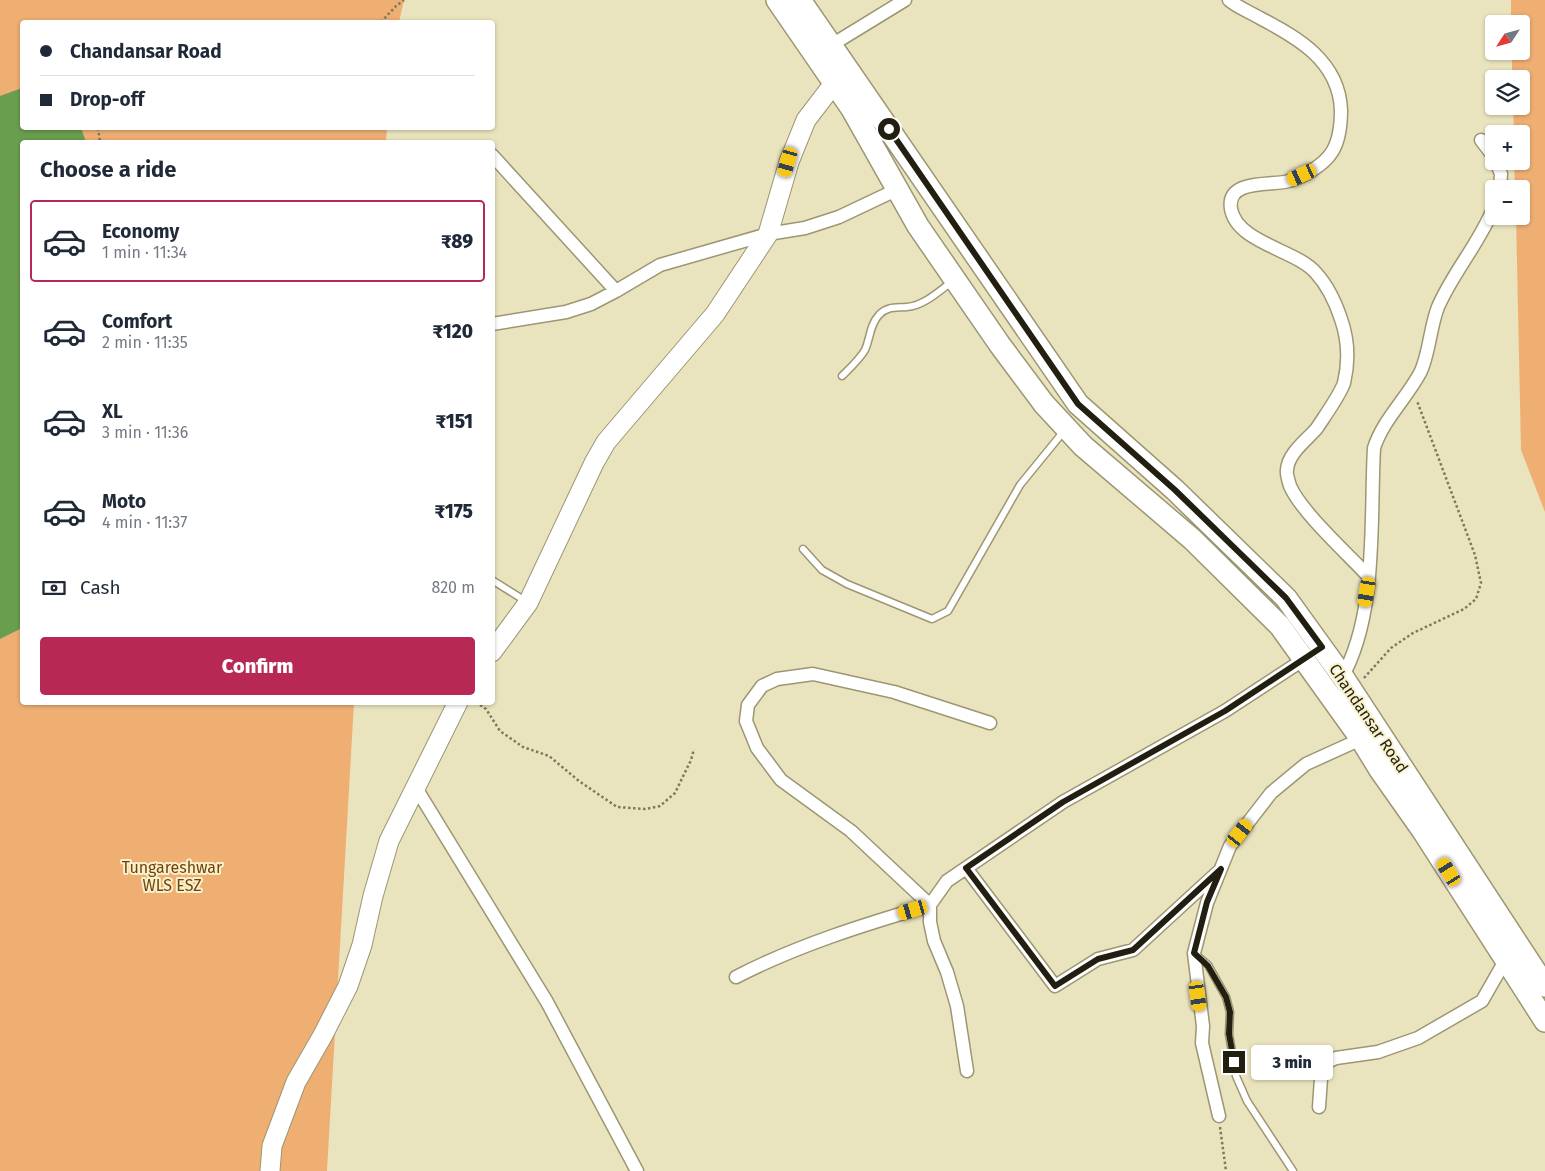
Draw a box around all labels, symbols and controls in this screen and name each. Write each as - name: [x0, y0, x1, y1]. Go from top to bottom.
- north arrow: [1485, 15, 1530, 60]
- map controls: [1485, 15, 1530, 225]
- text: Chandansar Road: [70, 40, 222, 63]
- button: layers: [1485, 70, 1530, 115]
- text: Drop-off: [70, 88, 144, 111]
- route start: [878, 118, 900, 140]
- button: +: [1485, 125, 1530, 170]
- car: [776, 146, 799, 178]
- text: Choose a ride: [40, 156, 176, 183]
- car: [1285, 162, 1318, 188]
- button: −: [1485, 180, 1530, 225]
- icon: car: [42, 219, 87, 264]
- text: Economy: [102, 220, 179, 243]
- text: ₹89: [441, 230, 473, 253]
- text: 1 min · 11:34: [102, 243, 187, 262]
- icon: car: [42, 309, 87, 354]
- text: Comfort: [102, 310, 172, 333]
- text: ₹120: [432, 320, 473, 343]
- text: 2 min · 11:35: [102, 333, 188, 352]
- icon: car: [42, 399, 87, 444]
- text: XL: [102, 400, 123, 423]
- text: ₹151: [435, 410, 473, 433]
- text: 3 min · 11:36: [102, 423, 188, 442]
- icon: car: [42, 489, 87, 534]
- text: Moto: [102, 490, 146, 513]
- text: ₹175: [434, 500, 473, 523]
- text: 4 min · 11:37: [102, 513, 187, 532]
- icon: cash: [40, 574, 68, 602]
- text: Cash: [80, 576, 121, 599]
- car: [1357, 576, 1376, 608]
- text: 820 m: [432, 578, 475, 597]
- button: Confirm: [40, 637, 475, 695]
- street label: Chandansar Road: [1325, 660, 1412, 776]
- car: [1224, 817, 1255, 849]
- car: [1434, 855, 1463, 889]
- park label: Tungareshwar WLS ESZ: [122, 858, 223, 895]
- car: [896, 899, 929, 921]
- car: [1188, 980, 1207, 1012]
- callout: 3 min: [1252, 1044, 1334, 1080]
- route end: [1223, 1051, 1245, 1073]
- text: 3 min: [1272, 1053, 1312, 1072]

